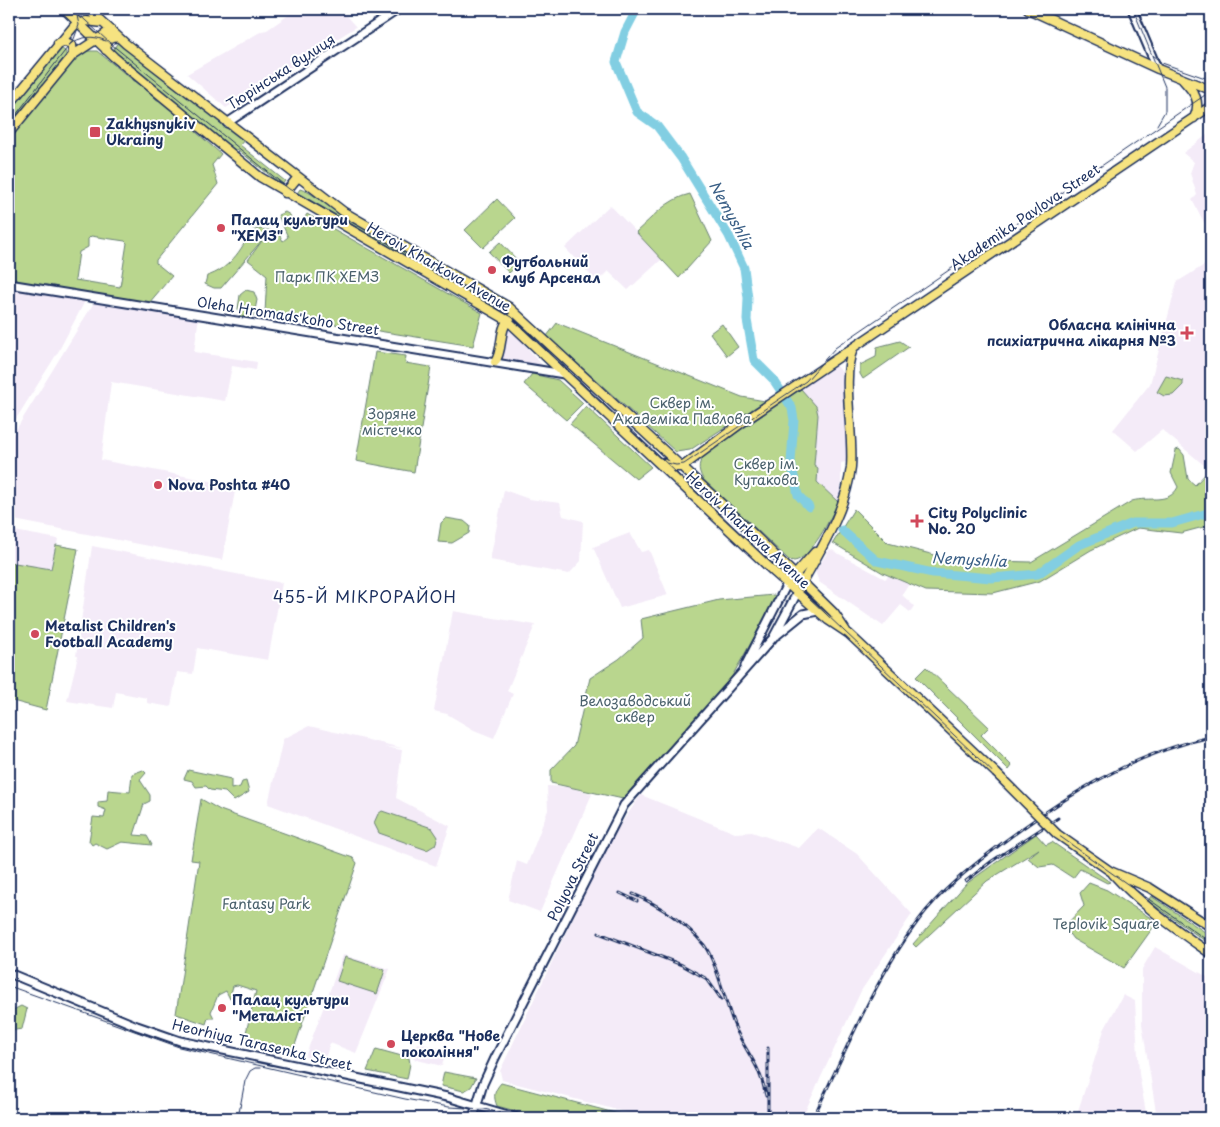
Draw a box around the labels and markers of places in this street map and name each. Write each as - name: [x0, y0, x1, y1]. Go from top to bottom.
- place label: Zakhysnykiv Ukrainy: [106, 113, 196, 150]
- marker: Zakhysnykiv Ukrainy: [88, 125, 102, 139]
- place label: Палац культури "ХЕМЗ": [231, 209, 348, 246]
- marker: Палац культури "ХЕМЗ": [215, 222, 227, 234]
- place label: Футбольний клуб Арсенал: [502, 251, 601, 288]
- marker: Футбольний клуб Арсенал: [486, 264, 498, 276]
- place label: Обласна клінічна психіатрична лікарня №3: [987, 314, 1176, 351]
- marker: Обласна клінічна психіатрична лікарня №3: [1180, 326, 1194, 340]
- place label: Nova Poshta #40: [168, 474, 290, 495]
- marker: Nova Poshta #40: [152, 479, 164, 491]
- place label: City Polyclinic No. 20: [928, 502, 1027, 539]
- marker: City Polyclinic No. 20: [910, 514, 924, 528]
- place label: Metalist Children's Football Academy: [45, 615, 176, 652]
- marker: Metalist Children's Football Academy: [29, 628, 41, 640]
- place label: Палац культури "Металіст": [232, 989, 349, 1026]
- marker: Палац культури "Металіст": [216, 1002, 228, 1014]
- place label: Церква "Нове покоління": [401, 1025, 500, 1062]
- marker: Церква "Нове покоління": [385, 1038, 397, 1050]

